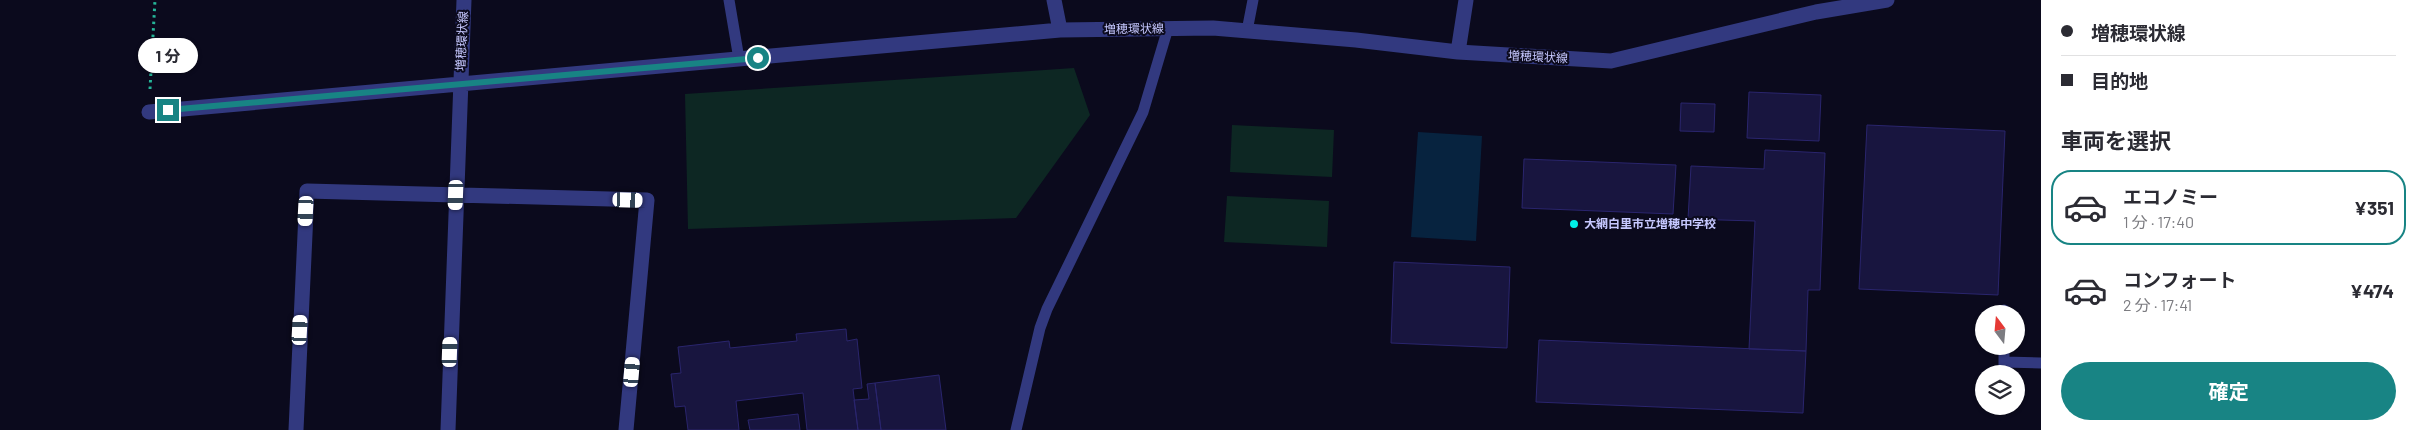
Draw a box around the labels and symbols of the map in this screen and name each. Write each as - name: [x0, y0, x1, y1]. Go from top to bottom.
- street label: 増穂環状線: [452, 11, 470, 71]
- street label: 増穂環状線: [1104, 20, 1164, 36]
- callout: 1 分: [138, 38, 198, 72]
- route start: [747, 47, 769, 69]
- street label: 増穂環状線: [1508, 47, 1568, 65]
- route end: [157, 99, 179, 121]
- car: [447, 180, 464, 210]
- car: [612, 192, 643, 208]
- car: [297, 196, 314, 226]
- place label: 大網白里市立増穂中学校: [1584, 216, 1716, 230]
- marker: 大網白里市立増穂中学校: [1568, 218, 1580, 230]
- north arrow: [1975, 305, 2025, 355]
- car: [291, 315, 308, 345]
- car: [441, 337, 458, 367]
- car: [623, 356, 640, 388]

